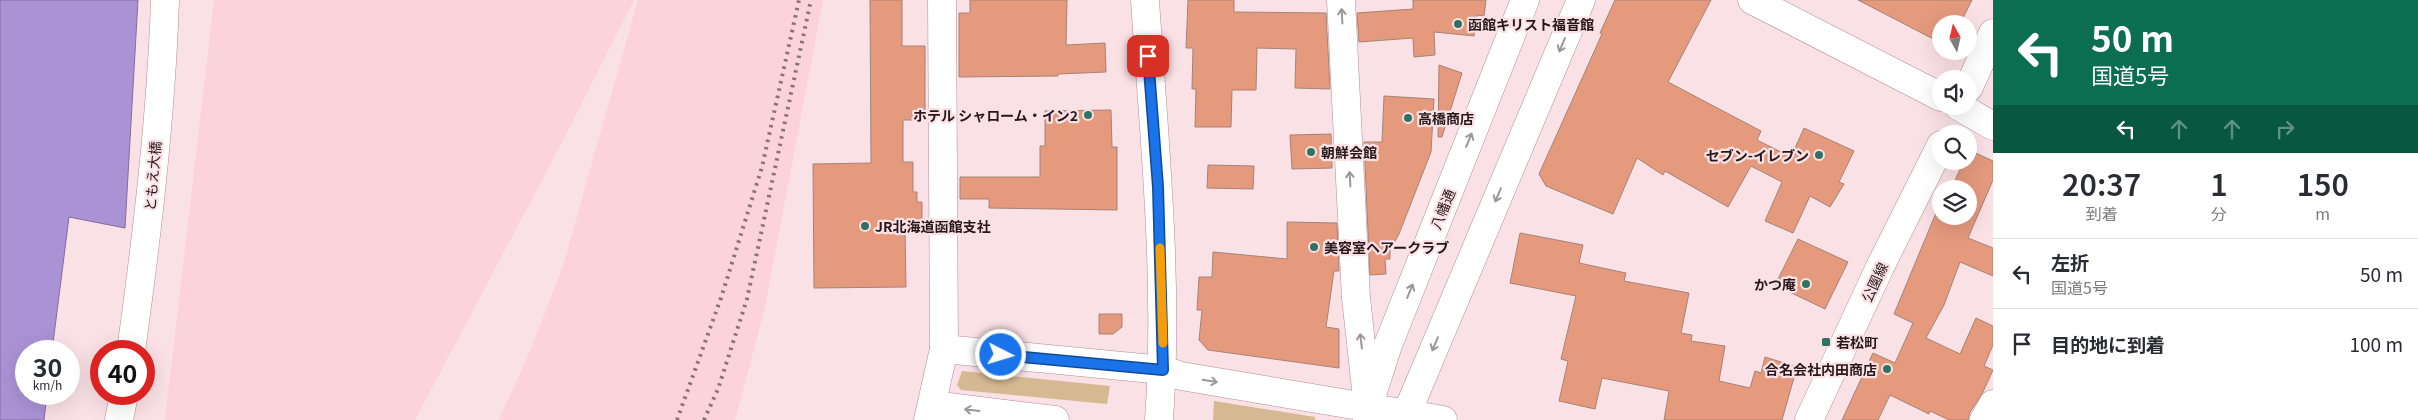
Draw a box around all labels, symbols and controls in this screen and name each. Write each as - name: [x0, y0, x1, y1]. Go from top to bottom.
- one-way arrow: [1337, 9, 1347, 25]
- text: 50 m: [2091, 11, 2174, 62]
- place label: 函館キリスト福音館: [1468, 14, 1594, 34]
- north arrow: [1932, 15, 1978, 60]
- map controls: [1932, 15, 1977, 225]
- marker: 函館キリスト福音館: [1452, 18, 1464, 30]
- icon: left: [2008, 20, 2073, 85]
- pin: [1127, 35, 1169, 77]
- one-way arrow: [1556, 37, 1566, 52]
- icon: arrive: [1134, 42, 1162, 70]
- text: 国道5号: [2091, 58, 2169, 90]
- button: sound: [1932, 70, 1977, 115]
- place label: ホテル シャローム・イン2: [913, 105, 1078, 125]
- place label: 高橋商店: [1418, 108, 1474, 128]
- marker: ホテル シャローム・イン2: [1082, 109, 1094, 121]
- marker: 高橋商店: [1402, 112, 1414, 124]
- icon: left: [2112, 115, 2140, 143]
- icon: ahead: [2165, 115, 2193, 143]
- icon: ahead: [2218, 115, 2246, 143]
- icon: right: [2271, 115, 2299, 143]
- button: search: [1932, 125, 1977, 170]
- one-way arrow: [1465, 133, 1475, 148]
- street label: ともえ大橋: [139, 140, 165, 212]
- place label: 朝鮮会館: [1321, 142, 1377, 162]
- place label: セブン-イレブン: [1706, 145, 1809, 165]
- marker: 朝鮮会館: [1305, 146, 1317, 158]
- marker: セブン-イレブン: [1813, 149, 1825, 161]
- text: 20:37: [2062, 161, 2141, 205]
- text: 1: [2210, 161, 2228, 205]
- text: 150: [2297, 161, 2349, 205]
- one-way arrow: [1345, 171, 1355, 187]
- button: layers: [1932, 180, 1977, 225]
- street label: 八幡通: [1425, 186, 1459, 232]
- one-way arrow: [1493, 187, 1502, 202]
- text: 到着: [2086, 201, 2118, 225]
- text: 分: [2211, 201, 2227, 225]
- text: m: [2315, 201, 2330, 225]
- place label: JR北海道函館支社: [875, 216, 991, 236]
- marker: JR北海道函館支社: [859, 220, 871, 232]
- place label: 美容室ヘアークラブ: [1324, 237, 1449, 257]
- marker: 美容室ヘアークラブ: [1308, 241, 1320, 253]
- text: 左折: [2051, 248, 2089, 275]
- street label: 公園線: [1856, 259, 1892, 305]
- icon: left: [2008, 260, 2036, 288]
- text: 50 m: [2360, 260, 2403, 287]
- place label: かつ庵: [1754, 274, 1796, 294]
- text: 国道5号: [2051, 275, 2108, 299]
- marker: かつ庵: [1800, 278, 1812, 290]
- one-way arrow: [1405, 284, 1415, 299]
- position arrow: [974, 328, 1026, 380]
- icon: arrive: [2008, 330, 2036, 358]
- text: 目的地に到着: [2051, 330, 2165, 357]
- text: 100 m: [2350, 330, 2403, 357]
- place label: 若松町: [1836, 332, 1878, 352]
- one-way arrow: [1356, 333, 1366, 349]
- one-way arrow: [1430, 336, 1439, 351]
- marker: 若松町: [1820, 336, 1832, 348]
- speed limit sign: 40: [90, 340, 155, 405]
- text: 30: [33, 348, 62, 384]
- place label: 合名会社内田商店: [1765, 359, 1877, 379]
- marker: 合名会社内田商店: [1881, 363, 1893, 375]
- text: km/h: [33, 376, 62, 393]
- one-way arrow: [1202, 377, 1218, 387]
- one-way arrow: [964, 405, 980, 415]

